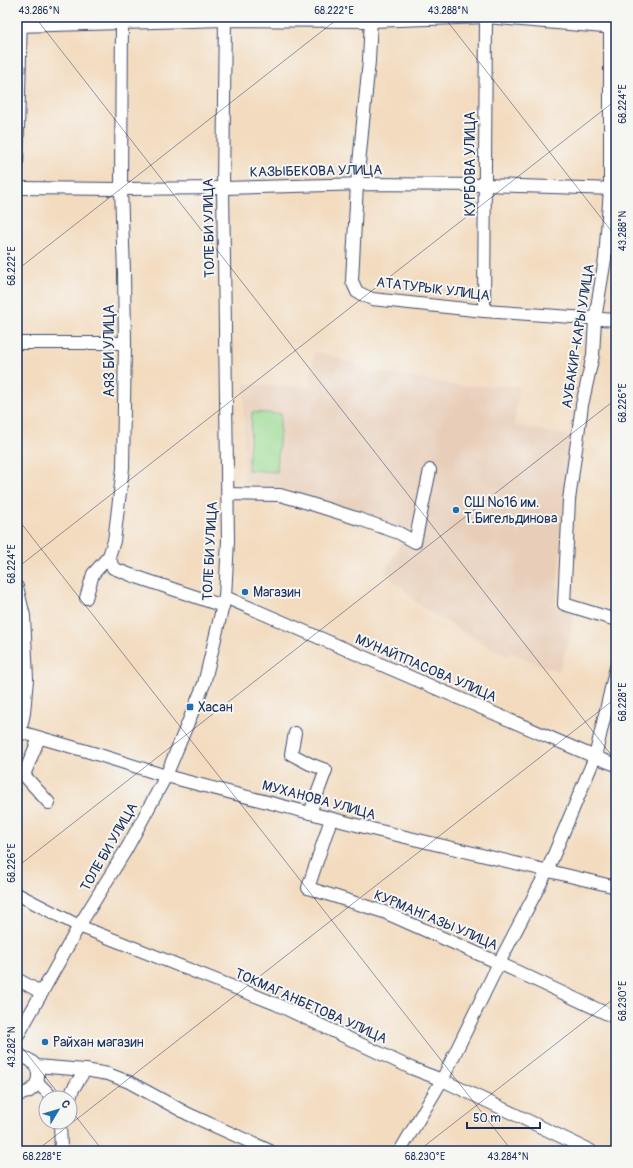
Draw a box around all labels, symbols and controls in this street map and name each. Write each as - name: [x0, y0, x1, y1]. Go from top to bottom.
- text: 43.286°N: [18, 5, 60, 17]
- text: 68.222°E: [314, 5, 354, 17]
- text: 43.288°N: [428, 5, 468, 17]
- text: 68.224°E: [617, 84, 629, 124]
- street label: КУРБОВА УЛИЦА: [462, 112, 479, 216]
- street label: КАЗЫБЕКОВА УЛИЦА: [250, 161, 382, 181]
- street label: ТОЛЕ БИ УЛИЦА: [200, 178, 218, 278]
- text: 43.288°N: [617, 211, 629, 251]
- text: 68.222°E: [6, 246, 18, 286]
- street label: АУБАКИР-КАРЫ УЛИЦА: [558, 263, 598, 409]
- street label: АТАТУРЫК УЛИЦА: [375, 274, 491, 304]
- street label: АЯЗ БИ УЛИЦА: [101, 305, 118, 397]
- text: 68.226°E: [617, 383, 629, 423]
- place label: СШ №16 им. Т.Бигельдинова: [464, 494, 557, 527]
- street label: ТОЛЕ БИ УЛИЦА: [199, 501, 221, 601]
- marker: СШ №16 им. Т.Бигельдинова: [451, 505, 461, 515]
- text: 68.224°E: [6, 544, 18, 584]
- place label: Магазин: [253, 584, 301, 601]
- marker: Магазин: [240, 587, 250, 597]
- street label: МУНАЙТПАСОВА УЛИЦА: [353, 631, 499, 705]
- text: 68.228°E: [617, 683, 629, 721]
- place label: Хасан: [198, 699, 233, 716]
- marker: Хасан: [185, 702, 195, 712]
- street label: МУХАНОВА УЛИЦА: [260, 777, 378, 823]
- street label: ТОЛЕ БИ УЛИЦА: [77, 800, 141, 894]
- text: 68.226°E: [6, 843, 18, 883]
- street label: КУРМАНГАЗЫ УЛИЦА: [371, 886, 501, 954]
- street label: ТОКМАГАНБЕТОВА УЛИЦА: [232, 965, 390, 1047]
- text: 68.230°E: [617, 981, 629, 1021]
- text: 43.282°N: [6, 1026, 18, 1067]
- place label: Райхан магазин: [53, 1034, 144, 1051]
- marker: Райхан магазин: [40, 1037, 50, 1047]
- north arrow: [38, 1090, 78, 1130]
- text: С: [58, 1097, 73, 1111]
- scale bar: [467, 1104, 540, 1130]
- text: 50 m: [473, 1111, 501, 1126]
- text: 68.228°E: [23, 1151, 61, 1163]
- text: 68.230°E: [405, 1151, 445, 1163]
- text: 43.284°N: [487, 1151, 529, 1163]

